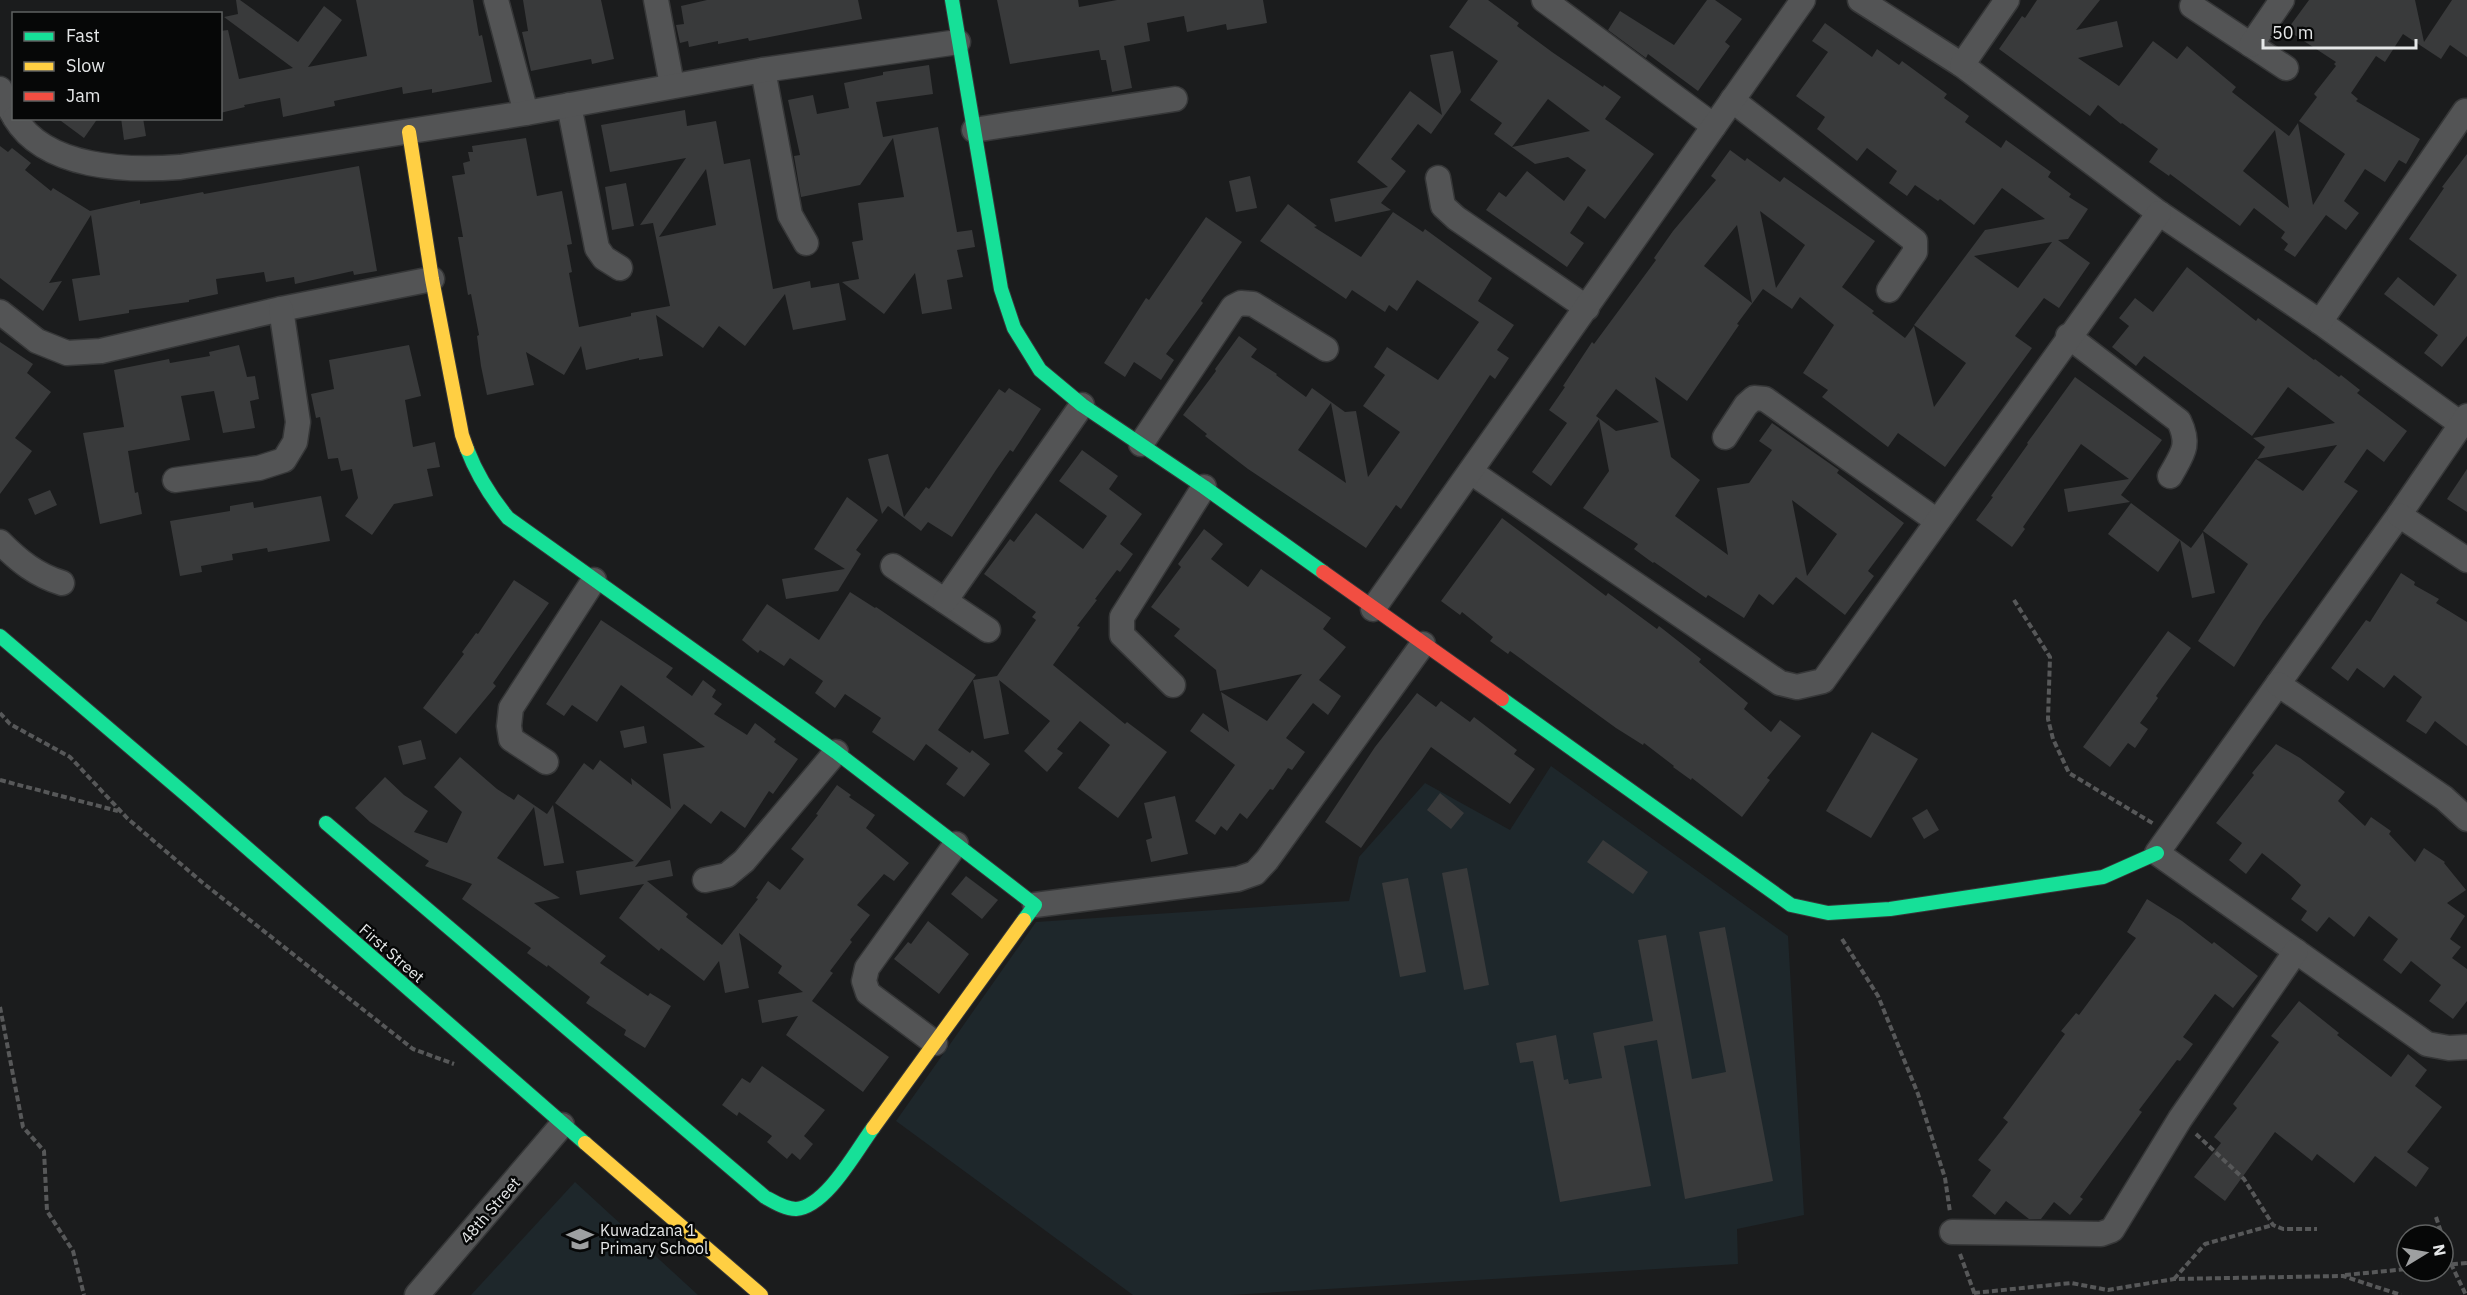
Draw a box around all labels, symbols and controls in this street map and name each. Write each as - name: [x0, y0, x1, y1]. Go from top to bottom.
- legend: [12, 12, 222, 120]
- scale bar: [2263, 12, 2416, 50]
- text: 50 m: [2272, 21, 2314, 44]
- text: Fast: [66, 24, 100, 47]
- text: Slow: [66, 54, 105, 77]
- text: Jam: [66, 84, 101, 107]
- street label: First Street: [355, 919, 429, 987]
- street label: 48th Street: [456, 1173, 524, 1247]
- place label: Kuwadzana 1 Primary School: [600, 1220, 708, 1258]
- north arrow: [2395, 1223, 2455, 1283]
- school or university icon: Kuwadzana 1 Primary School: [565, 1224, 595, 1254]
- text: N: [2429, 1243, 2451, 1258]

